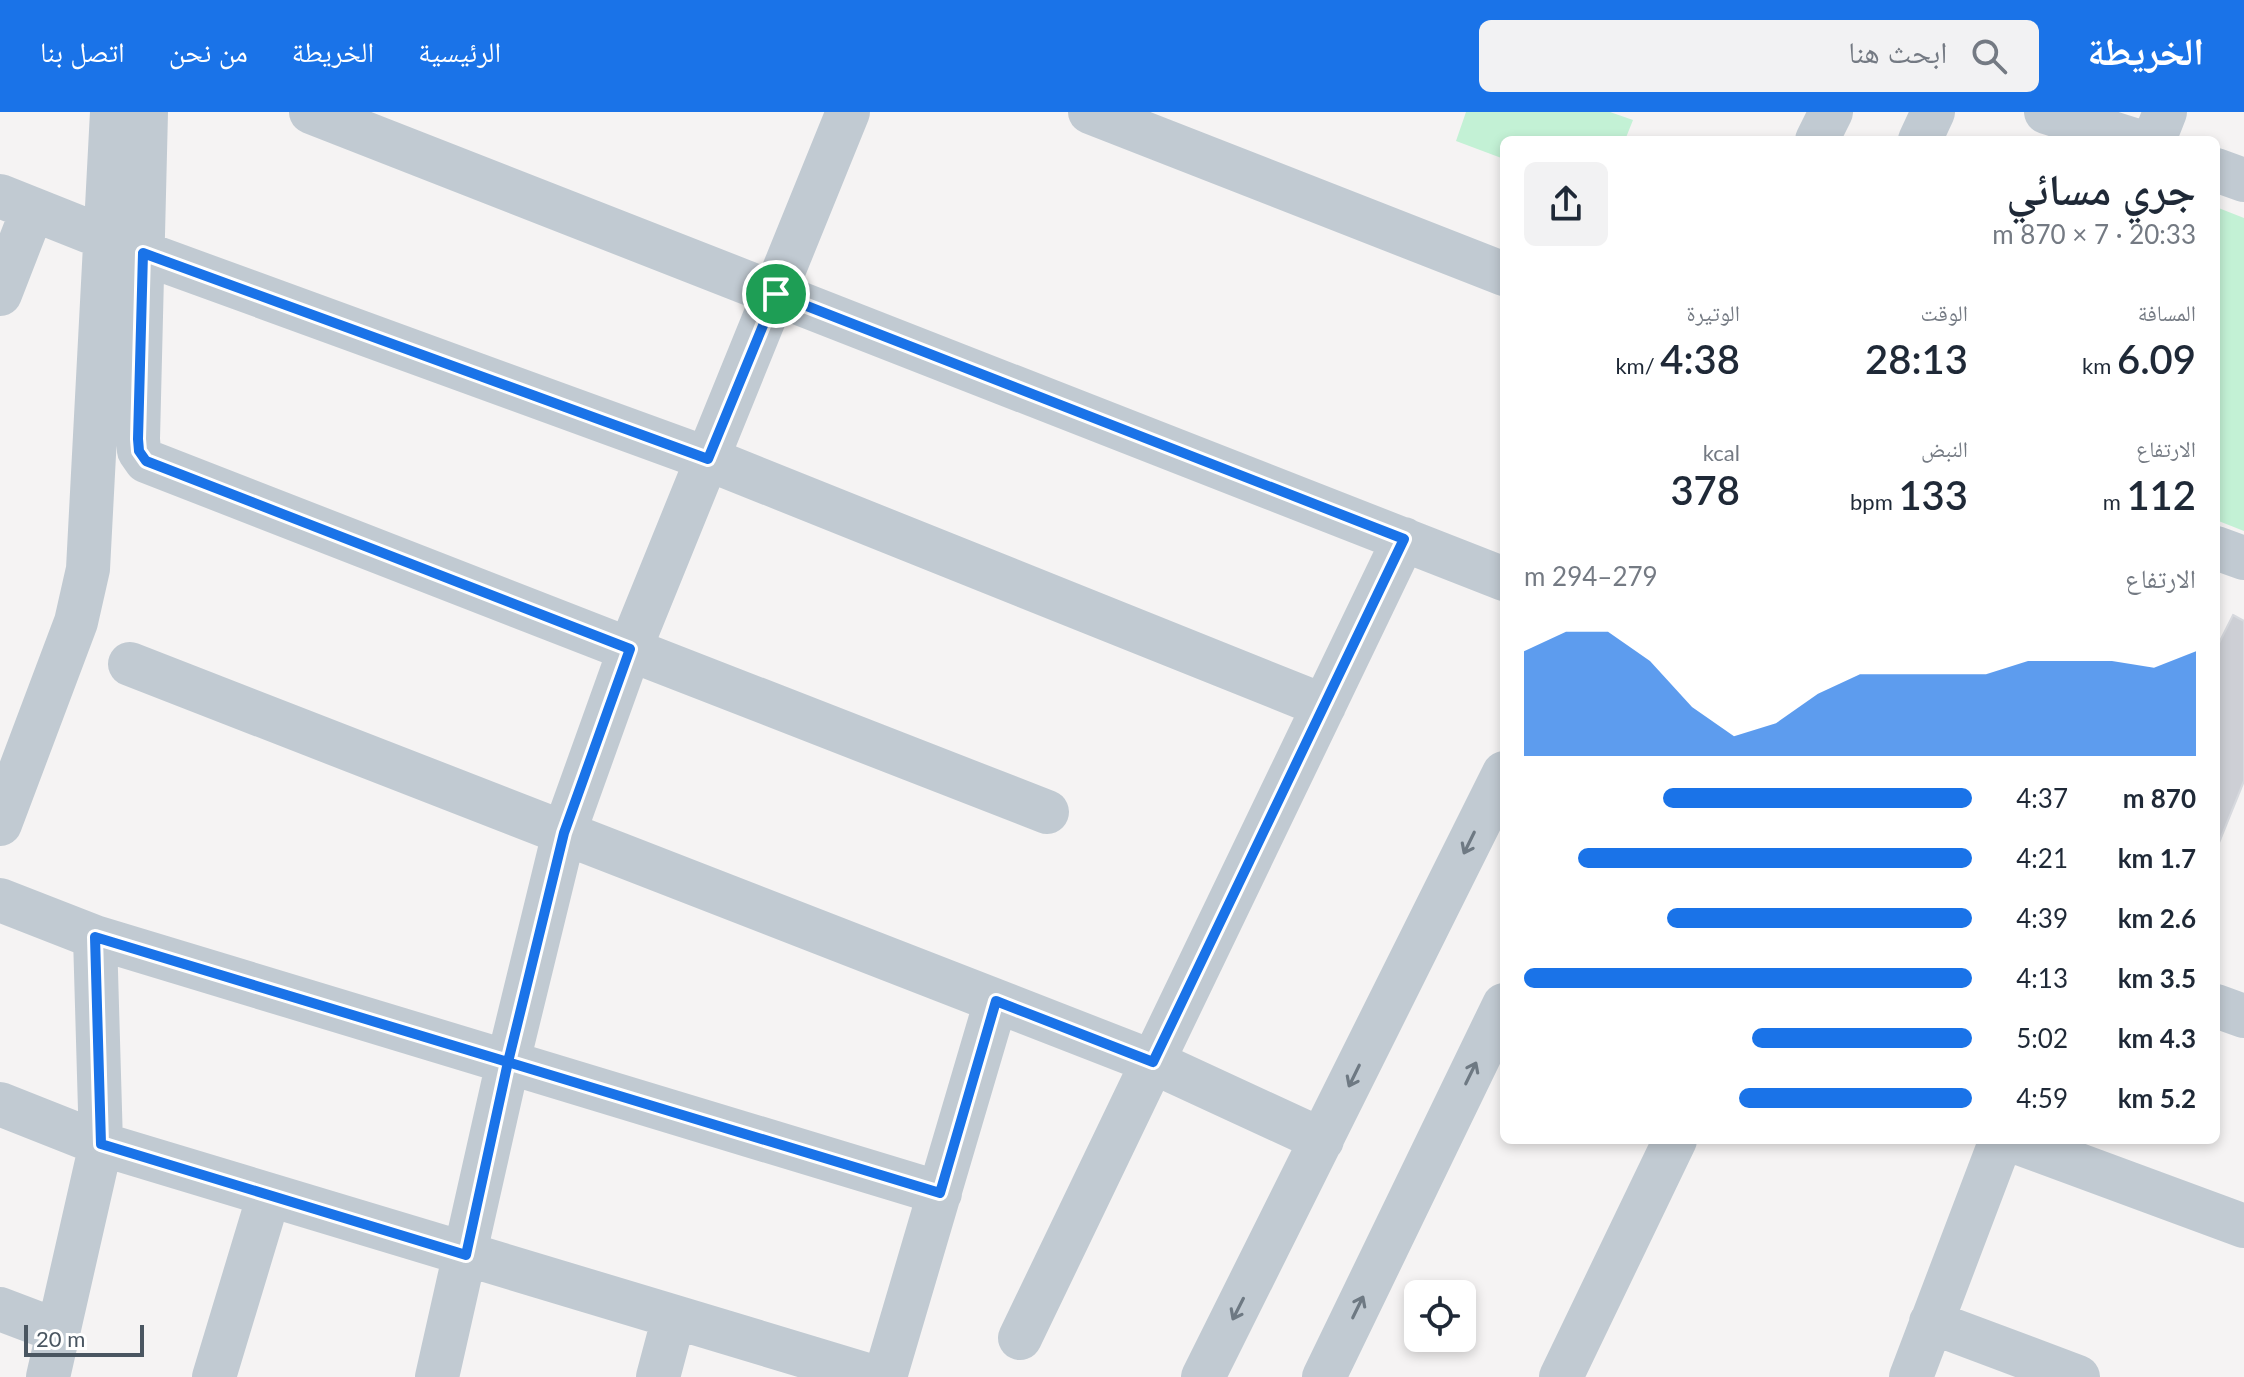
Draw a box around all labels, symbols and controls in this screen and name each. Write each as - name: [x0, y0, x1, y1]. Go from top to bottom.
- search box: [1479, 20, 2039, 92]
- text: الخريطة: [2087, 27, 2204, 73]
- text: ابحث هنا: [1848, 33, 1947, 69]
- text: اتصل بنا: [40, 34, 125, 68]
- text: من نحن: [169, 34, 248, 68]
- text: الخريطة: [292, 34, 374, 68]
- text: الرئيسية: [418, 34, 501, 68]
- icon: search: [1967, 34, 2011, 78]
- button: share: [1524, 162, 1608, 246]
- text: جري مسائي: [2006, 162, 2196, 214]
- text: 20:33 · 7 × 870 m: [1992, 218, 2196, 250]
- pin: [742, 260, 810, 328]
- icon: arrive: [754, 272, 798, 316]
- text: الوتيرة: [1686, 299, 1740, 326]
- text: الوقت: [1921, 299, 1968, 326]
- text: المسافة: [2138, 299, 2196, 326]
- text: 4:38: [1660, 335, 1740, 383]
- text: 28:13: [1865, 335, 1968, 383]
- text: 6.09: [2117, 335, 2196, 383]
- text: /km: [1615, 352, 1660, 379]
- text: km: [2082, 352, 2117, 379]
- text: النبض: [1921, 435, 1968, 462]
- text: الارتفاع: [2136, 435, 2196, 462]
- text: kcal: [1703, 439, 1740, 466]
- text: 378: [1670, 466, 1740, 514]
- text: 133: [1898, 471, 1968, 519]
- text: 112: [2126, 471, 2196, 519]
- text: bpm: [1850, 488, 1898, 515]
- text: m: [2103, 488, 2126, 515]
- text: 279–294 m: [1524, 560, 1658, 592]
- text: الارتفاع: [2125, 562, 2196, 594]
- text: 4:37: [2016, 782, 2068, 814]
- text: 870 m: [2123, 782, 2196, 814]
- one-way arrow: [1461, 831, 1477, 855]
- text: 4:21: [2016, 842, 2068, 874]
- text: 1.7 km: [2118, 842, 2196, 874]
- text: 4:39: [2016, 902, 2068, 934]
- text: 2.6 km: [2118, 902, 2196, 934]
- text: 4:13: [2016, 962, 2068, 994]
- text: 3.5 km: [2118, 962, 2196, 994]
- text: 5:02: [2016, 1022, 2068, 1054]
- text: 4.3 km: [2118, 1022, 2196, 1054]
- one-way arrow: [1464, 1061, 1479, 1085]
- one-way arrow: [1346, 1064, 1361, 1088]
- text: 4:59: [2016, 1082, 2068, 1114]
- text: 5.2 km: [2118, 1082, 2196, 1114]
- map controls: [1404, 1280, 1476, 1352]
- button: locate: [1404, 1280, 1476, 1352]
- one-way arrow: [1350, 1295, 1366, 1319]
- one-way arrow: [1229, 1296, 1245, 1320]
- scale bar: [24, 1321, 144, 1357]
- text: 20 m: [36, 1325, 85, 1352]

